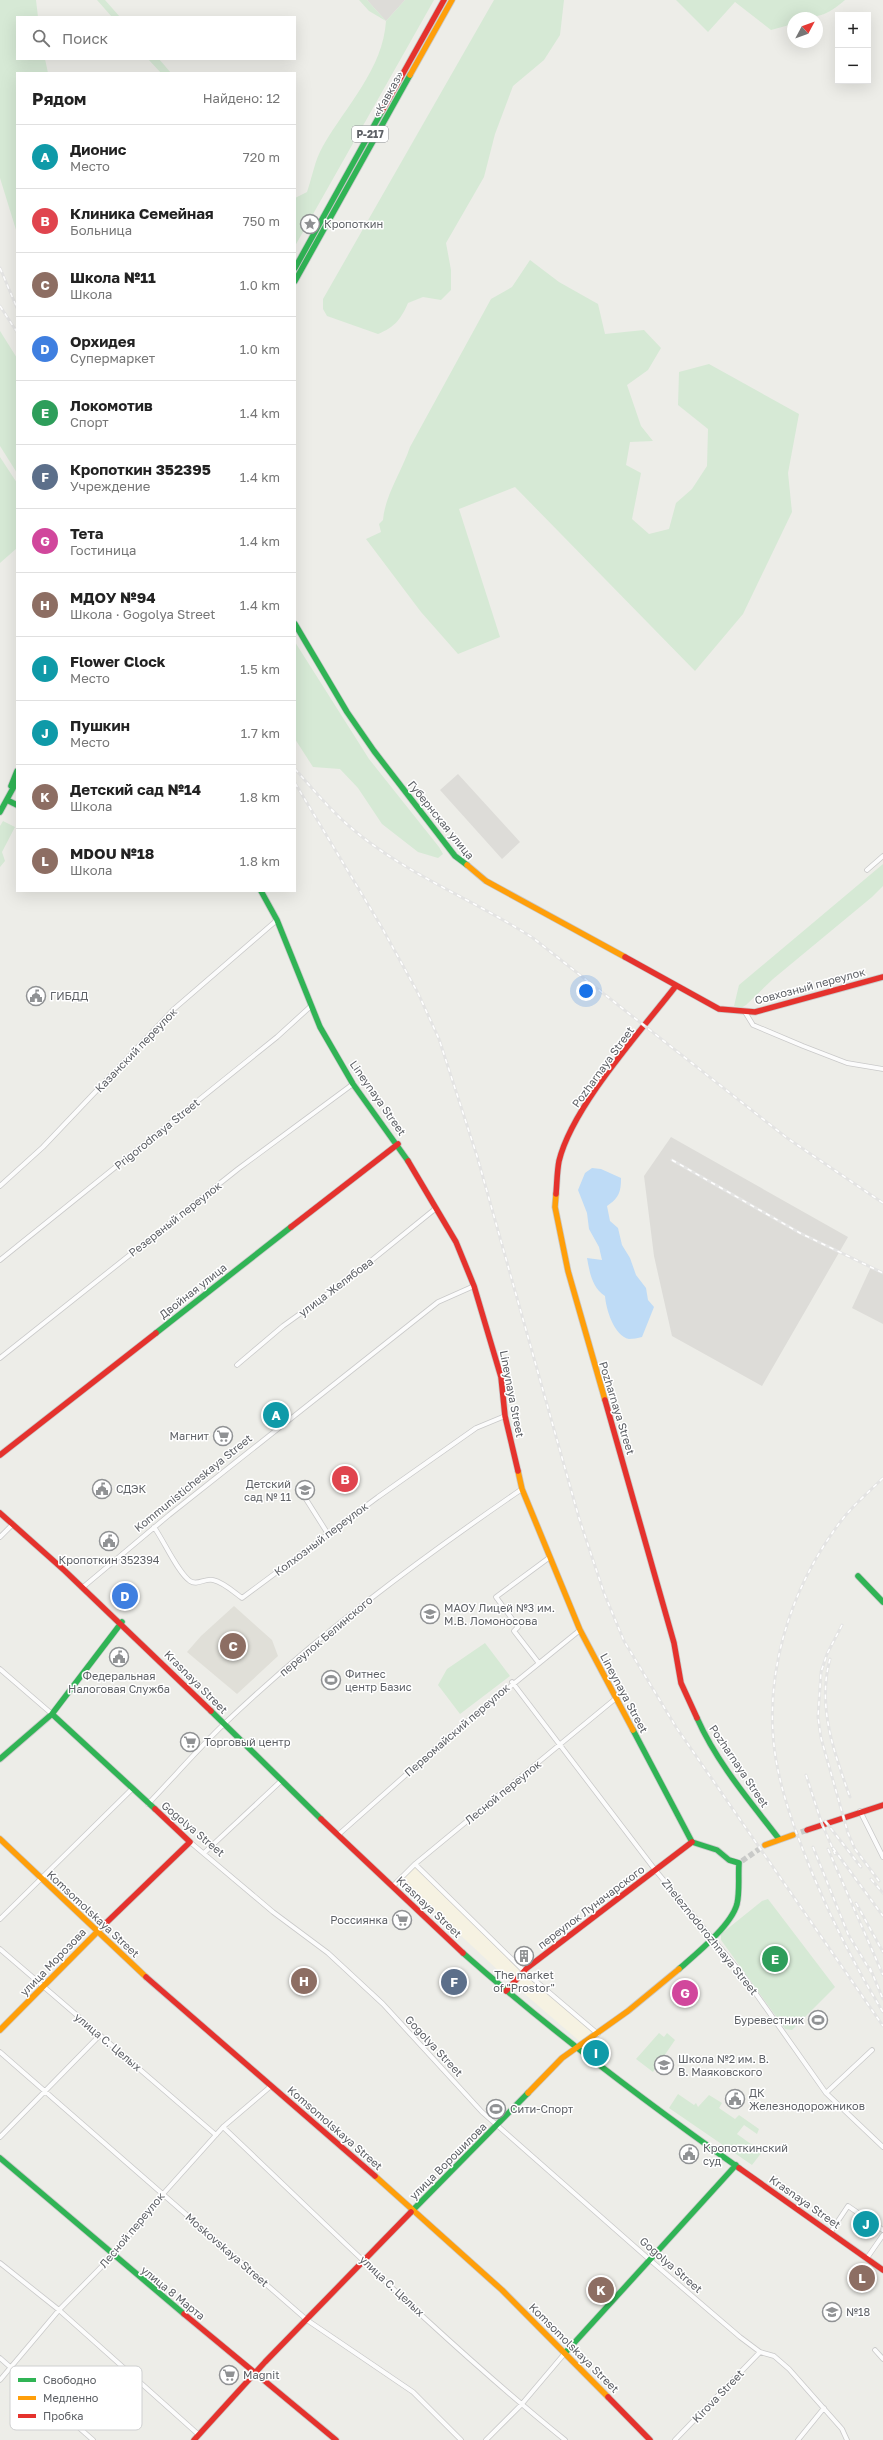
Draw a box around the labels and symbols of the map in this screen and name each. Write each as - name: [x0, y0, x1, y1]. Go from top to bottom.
- north arrow: [787, 12, 823, 48]
- street label: «Кавказ»: [370, 69, 405, 119]
- road number: Р-217: [352, 126, 388, 142]
- place icon: Кропоткин: [299, 213, 321, 235]
- place label: Кропоткин: [324, 217, 383, 230]
- street label: Губернская улица: [406, 778, 477, 862]
- street label: Совхозный переулок: [753, 964, 867, 1007]
- your location: [576, 981, 596, 1001]
- public building icon: ГИБДД: [25, 985, 47, 1007]
- place label: ГИБДД: [50, 989, 88, 1002]
- street label: Казанский переулок: [92, 1004, 180, 1095]
- street label: Pozharnaya Street: [569, 1024, 636, 1110]
- street label: Lineynaya Street: [348, 1058, 409, 1138]
- street label: Prigorodnaya Street: [112, 1095, 202, 1172]
- street label: Резервный переулок: [126, 1178, 224, 1259]
- street label: улица Желябова: [296, 1254, 375, 1319]
- street label: Двойная улица: [156, 1260, 229, 1321]
- street label: Lineynaya Street: [498, 1349, 527, 1439]
- street label: Pozharnaya Street: [597, 1360, 638, 1456]
- pin: A: [263, 1400, 289, 1430]
- supermarket icon: Магнит: [212, 1425, 234, 1447]
- place label: Магнит: [169, 1429, 210, 1442]
- street label: Kommunisticheskaya Street: [131, 1431, 254, 1534]
- pin: B: [332, 1464, 358, 1494]
- place label: Детский сад № 11: [244, 1477, 291, 1503]
- public building icon: СДЭК: [91, 1478, 113, 1500]
- school or university icon: Детский сад № 11: [294, 1479, 316, 1501]
- place label: СДЭК: [116, 1482, 147, 1495]
- street label: Колхозный переулок: [271, 1499, 371, 1578]
- public building icon: Кропоткин 352394: [98, 1530, 120, 1552]
- place label: Кропоткин 352394: [58, 1553, 160, 1566]
- pin: D: [112, 1581, 138, 1611]
- street label: переулок Белинского: [276, 1593, 375, 1678]
- place label: МАОУ Лицей №3 им. М.В. Ломоносова: [444, 1601, 555, 1627]
- school or university icon: МАОУ Лицей №3 им. М.В. Ломоносова: [419, 1603, 441, 1625]
- pin: C: [220, 1631, 246, 1661]
- public building icon: Федеральная Налоговая Служба: [108, 1646, 130, 1668]
- street label: Krasnaya Street: [162, 1647, 231, 1716]
- street label: Lineynaya Street: [598, 1651, 651, 1735]
- place label: Фитнес центр Базис: [345, 1667, 412, 1693]
- place label: Федеральная Налоговая Служба: [68, 1669, 170, 1695]
- sports icon: Фитнес центр Базис: [320, 1669, 342, 1691]
- street label: Первомайский переулок: [402, 1680, 512, 1779]
- street label: Pozharnaya Street: [707, 1722, 772, 1809]
- supermarket icon: Торговый центр: [179, 1731, 201, 1753]
- place label: Торговый центр: [204, 1735, 291, 1748]
- street label: Лесной переулок: [462, 1756, 544, 1826]
- street label: Gogolya Street: [159, 1798, 228, 1859]
- street label: переулок Луначарского: [535, 1862, 647, 1951]
- street label: Komsomolskaya Street: [45, 1868, 142, 1960]
- street label: Krasnaya Street: [394, 1873, 464, 1940]
- street label: Zheleznodorozhnaya Street: [660, 1876, 761, 1997]
- supermarket icon: Россиянка: [391, 1909, 413, 1931]
- place label: Россиянка: [330, 1913, 388, 1926]
- street label: улица Морозова: [17, 1925, 88, 1998]
- pin: E: [762, 1944, 788, 1974]
- building icon: The market of "Prostor": [513, 1945, 535, 1967]
- pin: H: [291, 1966, 317, 1996]
- pin: F: [441, 1967, 467, 1997]
- place label: The market of "Prostor": [493, 1968, 555, 1994]
- pin: G: [672, 1978, 698, 2008]
- sports icon: Буревестник: [807, 2009, 829, 2031]
- street label: улица С. Целых: [72, 2010, 144, 2073]
- street label: Gogolya Street: [403, 2013, 466, 2079]
- place label: Буревестник: [734, 2013, 805, 2026]
- pin: I: [583, 2038, 609, 2068]
- place label: Школа №2 им. В. В. Маяковского: [678, 2052, 769, 2078]
- school or university icon: Школа №2 им. В. В. Маяковского: [653, 2054, 675, 2076]
- street label: Komsomolskaya Street: [285, 2083, 385, 2172]
- place label: ДК Железнодорожников: [749, 2086, 865, 2112]
- public building icon: ДК Железнодорожников: [724, 2088, 746, 2110]
- sports icon: Сити-Спорт: [485, 2098, 507, 2120]
- place label: Сити-Спорт: [510, 2102, 574, 2115]
- street label: улица Ворошилова: [406, 2119, 489, 2202]
- place label: Кропоткинский суд: [703, 2141, 788, 2167]
- public building icon: Кропоткинский суд: [678, 2143, 700, 2165]
- street label: Krasnaya Street: [767, 2172, 843, 2231]
- street label: Лесной переулок: [96, 2189, 167, 2270]
- pin: J: [853, 2209, 879, 2239]
- street label: Moskovskaya Street: [183, 2210, 271, 2289]
- street label: Gogolya Street: [637, 2234, 705, 2295]
- street label: улица С. Целых: [357, 2252, 427, 2319]
- street label: улица 8 Марта: [139, 2263, 208, 2322]
- pin: L: [849, 2263, 875, 2293]
- pin: K: [588, 2275, 614, 2305]
- street label: Komsomolskaya Street: [527, 2300, 622, 2395]
- school or university icon: №18: [821, 2301, 843, 2323]
- place label: №18: [846, 2305, 870, 2318]
- supermarket icon: Magnit: [218, 2364, 240, 2386]
- legend: [10, 2366, 142, 2430]
- street label: Kirova Street: [689, 2367, 746, 2425]
- place label: Magnit: [243, 2368, 280, 2381]
- text: Свободно: [43, 2373, 97, 2386]
- text: Медленно: [43, 2391, 99, 2404]
- text: Пробка: [43, 2409, 84, 2422]

